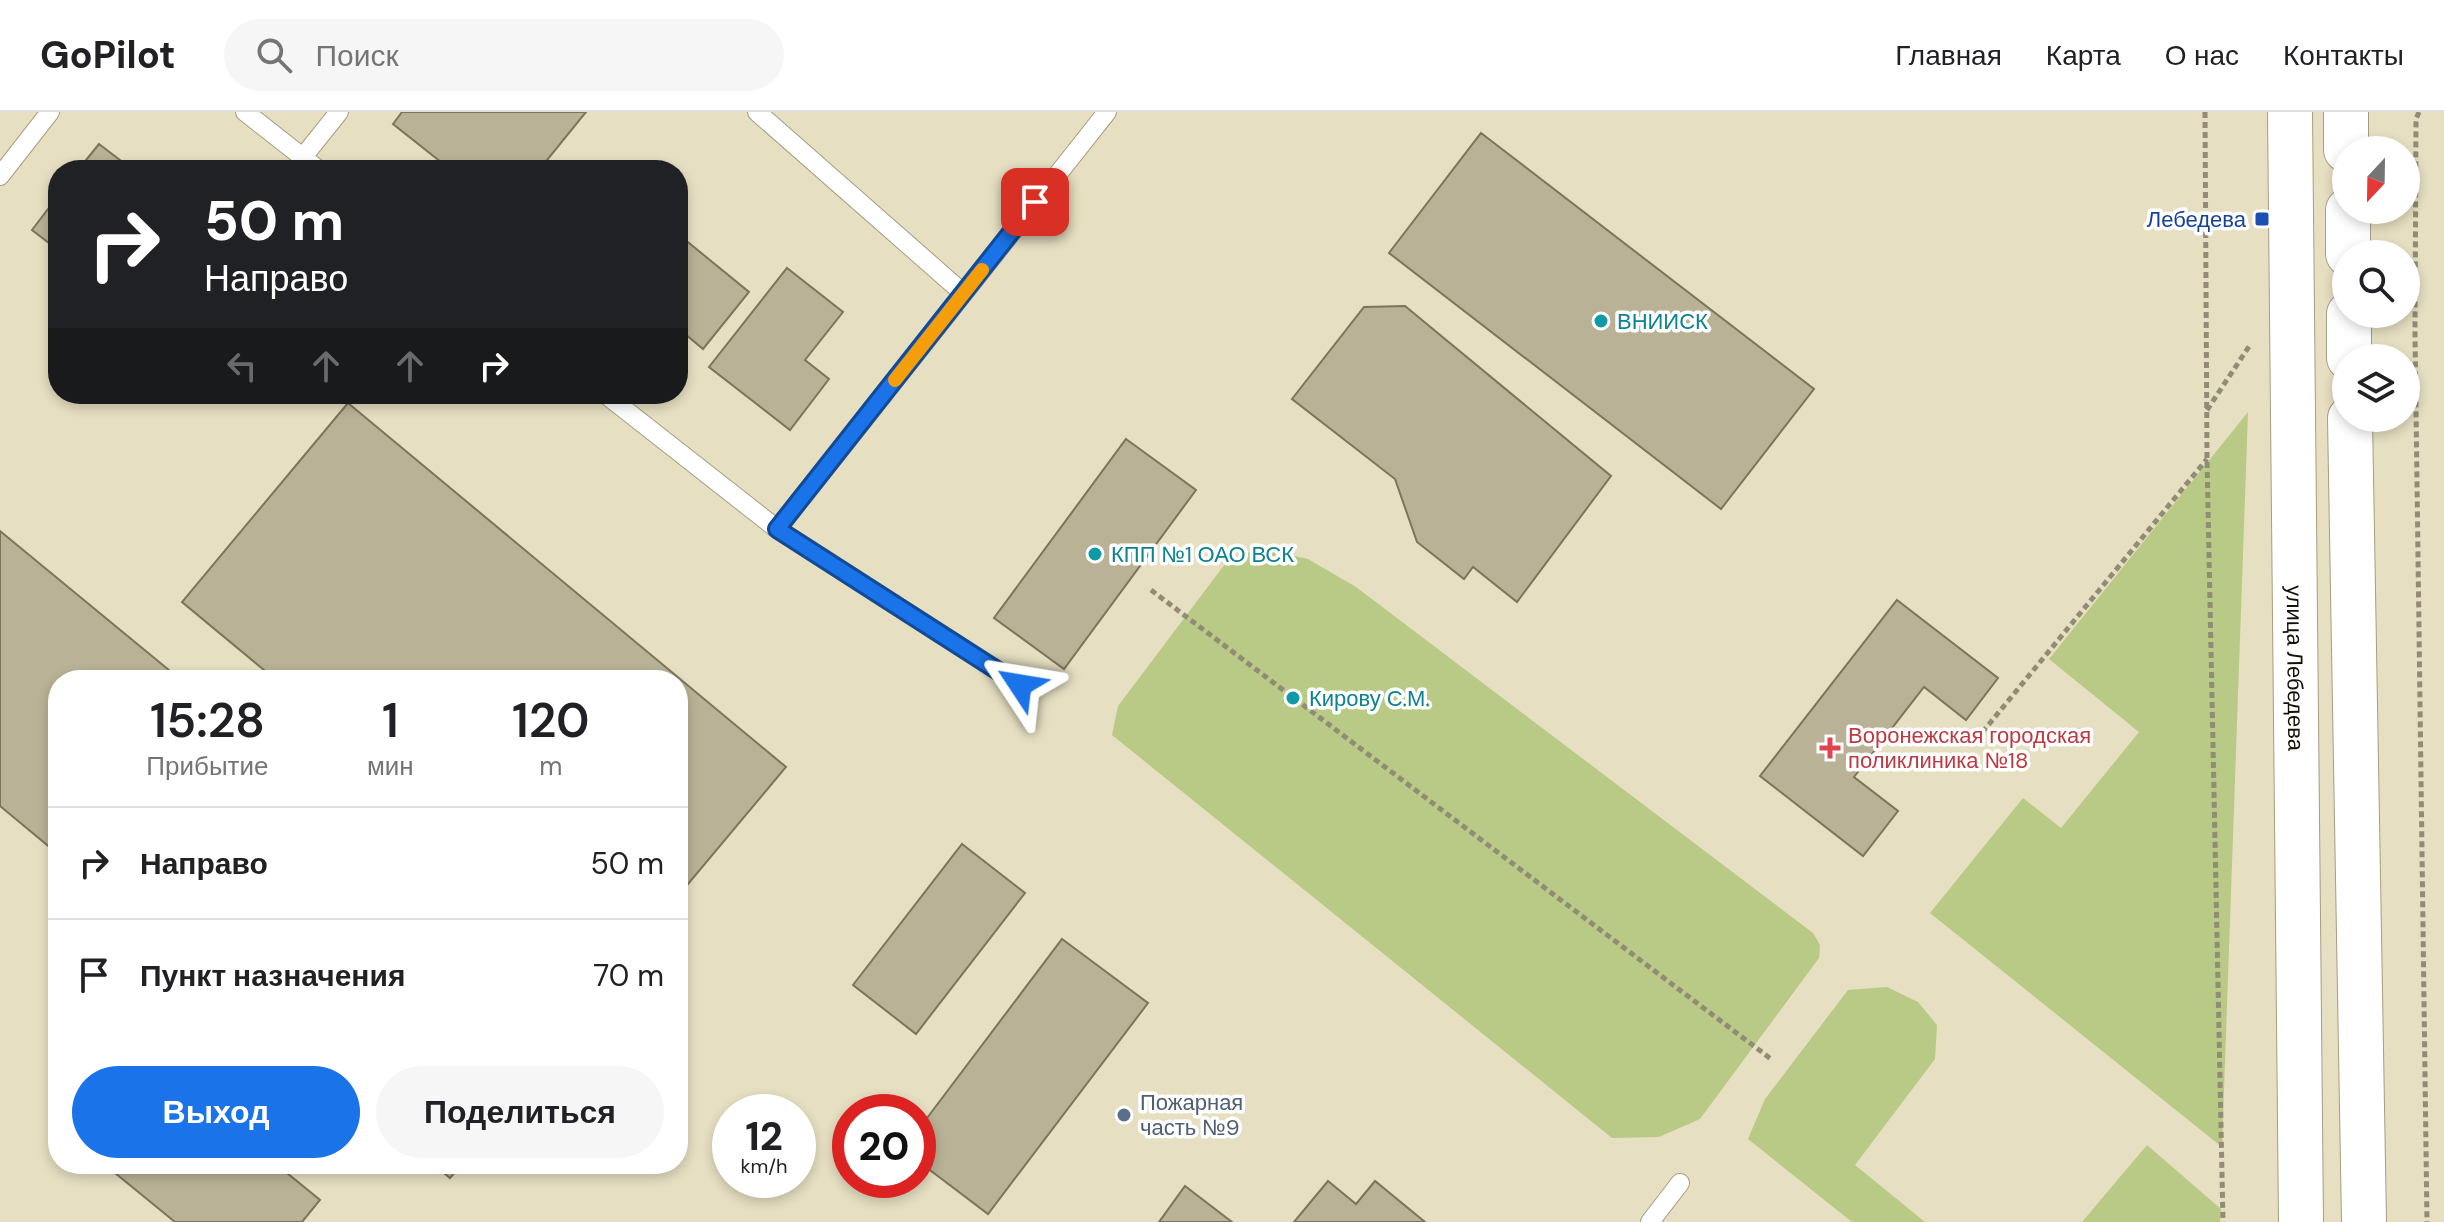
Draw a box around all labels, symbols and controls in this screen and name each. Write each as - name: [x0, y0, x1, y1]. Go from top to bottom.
- search box: [224, 19, 784, 91]
- text: GoPilot: [40, 30, 176, 80]
- icon: search: [252, 33, 296, 77]
- text: Поиск: [316, 36, 399, 75]
- text: Главная: [1895, 37, 2002, 74]
- text: Карта: [2046, 37, 2121, 74]
- text: О нас: [2165, 37, 2239, 74]
- text: Контакты: [2283, 37, 2404, 74]
- north arrow: [2332, 136, 2420, 224]
- map controls: [2332, 136, 2420, 432]
- pin: [1001, 168, 1069, 236]
- icon: arrive: [1013, 180, 1057, 224]
- text: 50 m: [204, 184, 344, 257]
- icon: right: [72, 192, 176, 296]
- place label: Лебедева: [2147, 205, 2247, 234]
- marker: Лебедева: [2253, 210, 2271, 228]
- button: search: [2332, 240, 2420, 328]
- text: Направо: [204, 255, 348, 302]
- place label: ВНИИСК: [1617, 307, 1708, 336]
- marker: ВНИИСК: [1592, 312, 1610, 330]
- icon: left: [220, 344, 264, 388]
- icon: ahead: [304, 344, 348, 388]
- icon: ahead: [388, 344, 432, 388]
- icon: right: [472, 344, 516, 388]
- button: layers: [2332, 344, 2420, 432]
- place label: КПП №1 ОАО ВСК: [1111, 540, 1294, 569]
- marker: КПП №1 ОАО ВСК: [1086, 545, 1104, 563]
- street label: улица Лебедева: [2280, 585, 2310, 752]
- position arrow: [978, 643, 1062, 727]
- place label: Кирову С.М.: [1309, 684, 1430, 713]
- text: 15:28: [150, 689, 265, 752]
- text: 1: [382, 689, 399, 752]
- text: 120: [512, 689, 590, 752]
- marker: Кирову С.М.: [1284, 689, 1302, 707]
- place label: Воронежская городская поликлиника №18: [1848, 721, 2091, 775]
- marker: Воронежская городская поликлиника №18: [1819, 737, 1841, 759]
- text: Прибытие: [146, 749, 269, 783]
- text: мин: [367, 749, 414, 783]
- text: m: [539, 749, 562, 783]
- icon: right: [72, 841, 116, 885]
- text: Направо: [140, 844, 268, 883]
- text: 50 m: [590, 844, 664, 883]
- icon: arrive: [72, 953, 116, 997]
- text: Пункт назначения: [140, 956, 405, 995]
- text: 70 m: [593, 956, 664, 995]
- button: Выход: [72, 1066, 360, 1158]
- button: Поделиться: [376, 1066, 664, 1158]
- place label: Пожарная часть №9: [1140, 1088, 1243, 1142]
- speed limit sign: 20: [832, 1094, 936, 1198]
- marker: Пожарная часть №9: [1115, 1106, 1133, 1124]
- text: 12: [745, 1110, 783, 1162]
- text: km/h: [740, 1153, 788, 1179]

